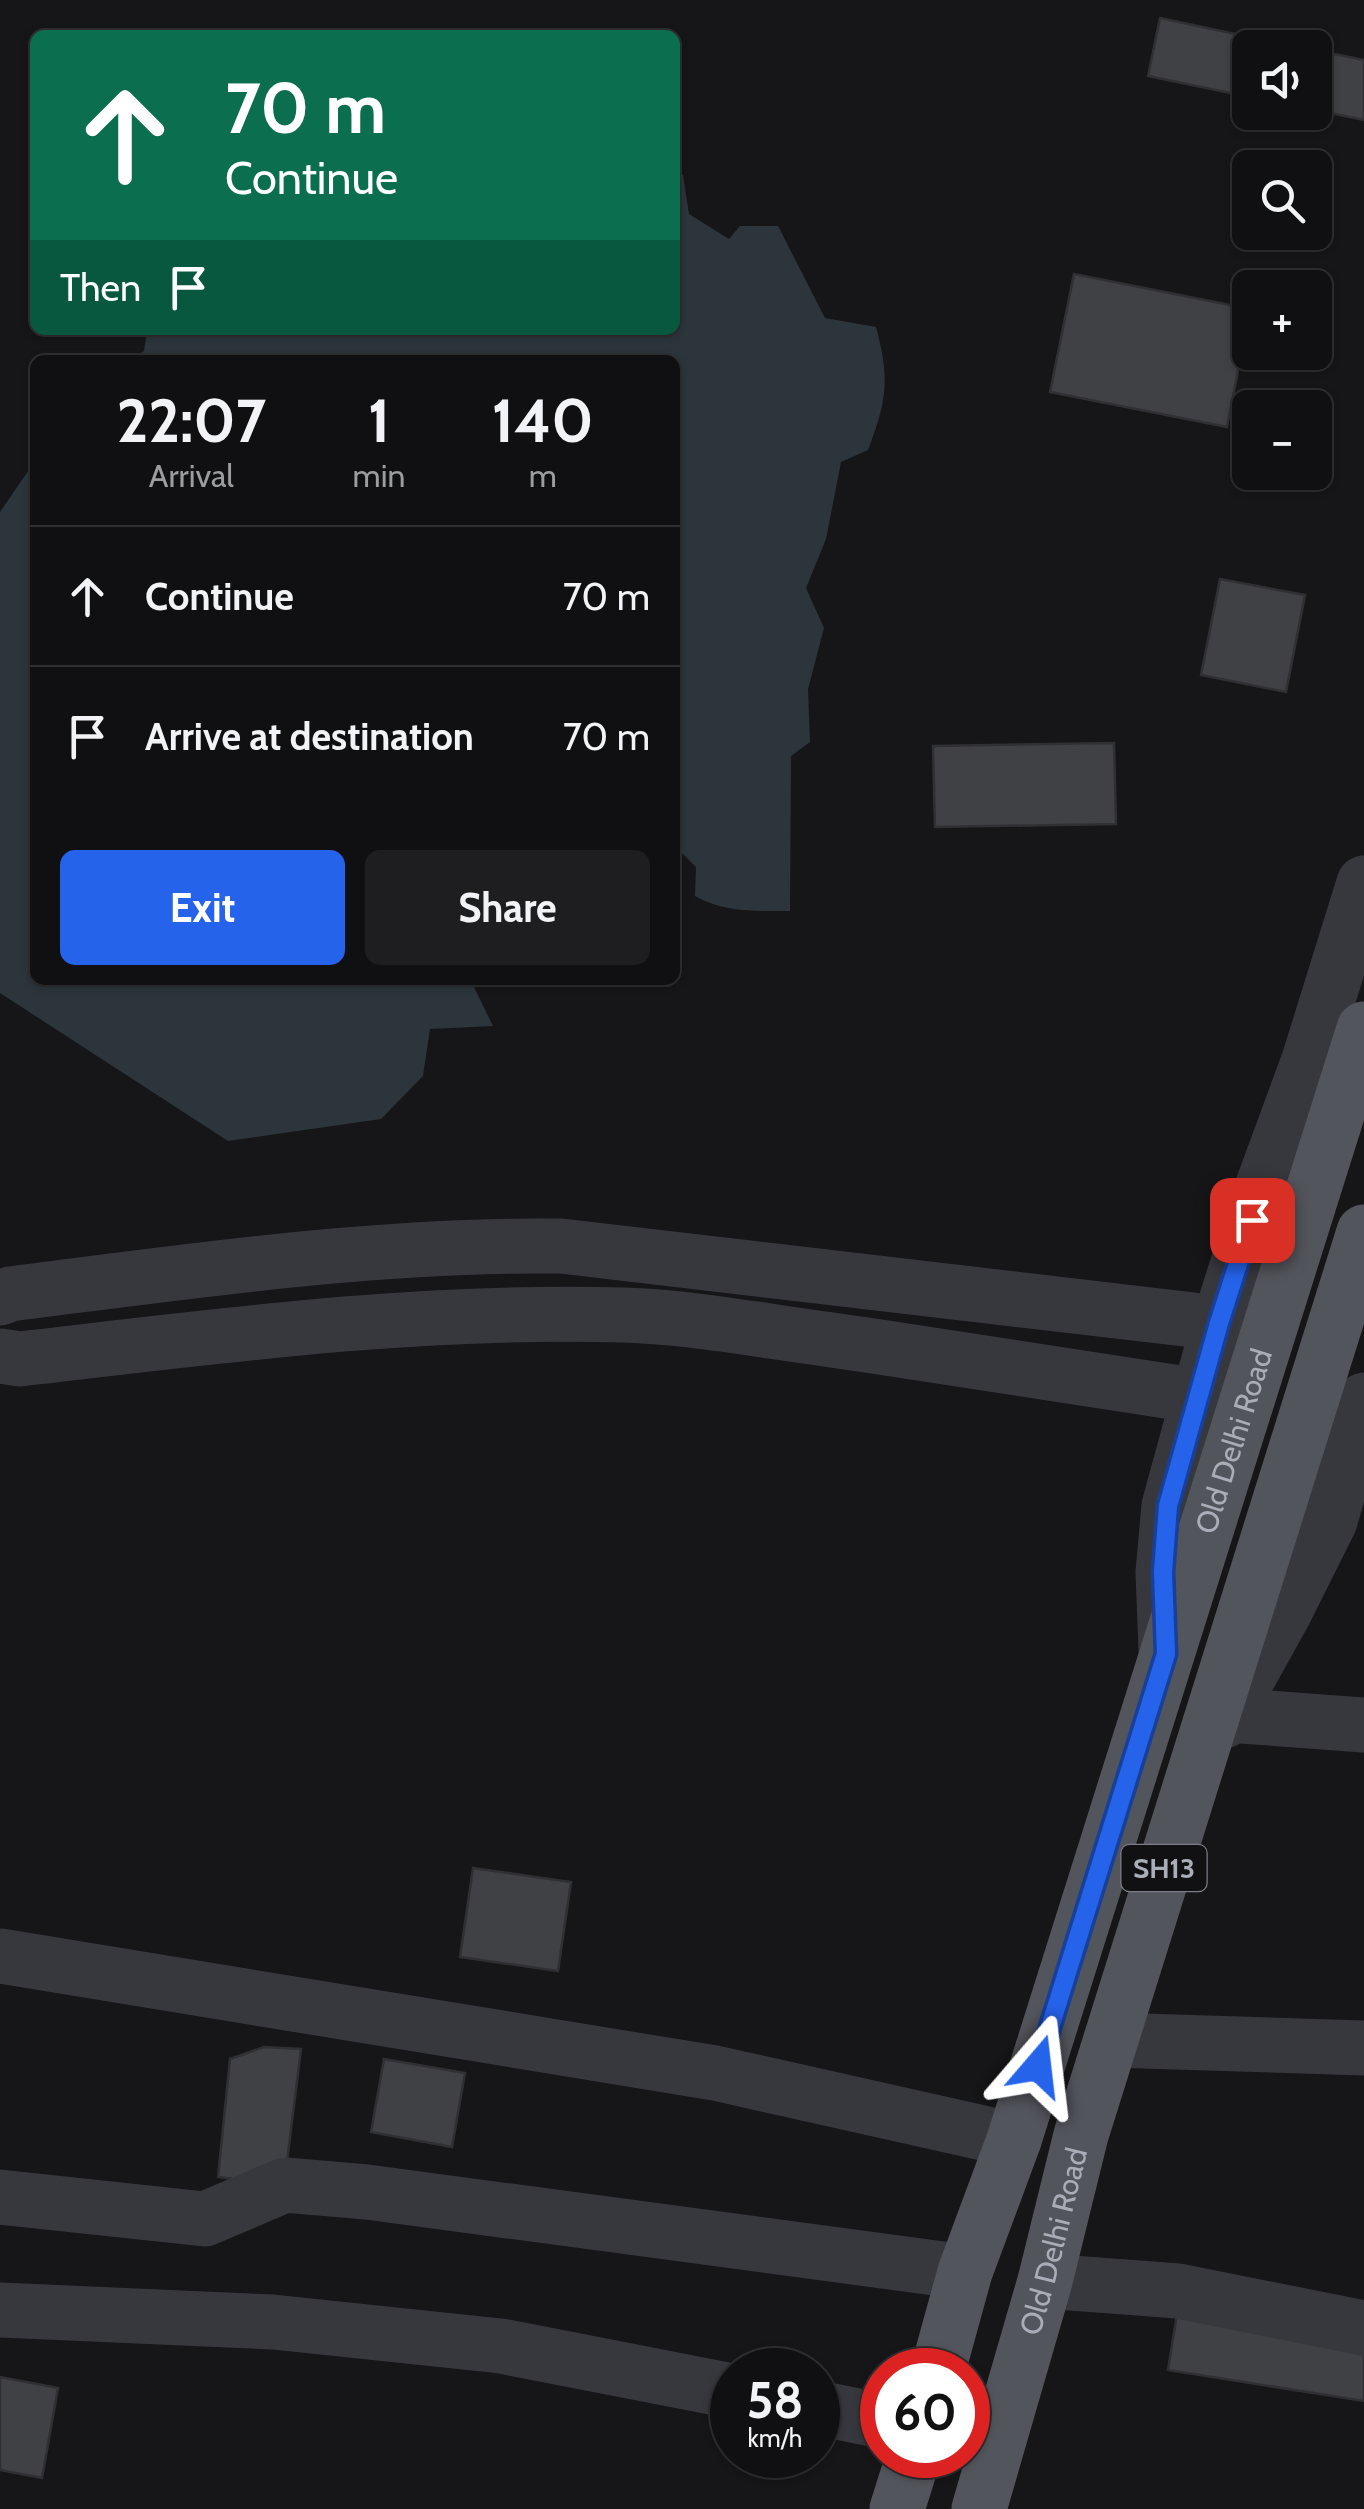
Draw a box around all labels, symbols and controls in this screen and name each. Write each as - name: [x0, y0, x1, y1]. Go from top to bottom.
- map controls: [1232, 30, 1332, 490]
- button: sound: [1232, 30, 1332, 130]
- text: 70 m: [225, 65, 386, 151]
- icon: ahead: [60, 70, 190, 200]
- button: search: [1232, 150, 1332, 250]
- text: Continue: [225, 151, 398, 205]
- icon: arrive: [161, 260, 216, 315]
- text: Then: [60, 264, 141, 311]
- button: +: [1232, 270, 1332, 370]
- text: 22:07: [116, 384, 266, 457]
- text: 1: [368, 384, 390, 457]
- text: 140: [492, 384, 594, 457]
- button: −: [1232, 390, 1332, 490]
- text: Arrival: [149, 456, 234, 495]
- text: min: [353, 456, 405, 495]
- text: m: [529, 456, 557, 495]
- icon: ahead: [60, 569, 115, 624]
- text: Continue: [145, 573, 294, 620]
- text: 70 m: [563, 573, 650, 620]
- icon: arrive: [60, 709, 115, 764]
- text: Arrive at destination: [145, 713, 474, 760]
- text: 70 m: [563, 713, 650, 760]
- button: Exit: [60, 850, 345, 965]
- button: Share: [365, 850, 650, 965]
- pin: [1210, 1178, 1295, 1263]
- icon: arrive: [1225, 1193, 1280, 1248]
- street label: Old Delhi Road: [1187, 1344, 1280, 1538]
- road number: SH13: [1122, 1845, 1206, 1891]
- position arrow: [986, 2014, 1090, 2118]
- street label: Old Delhi Road: [1011, 2144, 1095, 2339]
- speed limit sign: 60: [860, 2348, 990, 2478]
- text: 58: [746, 2370, 804, 2431]
- text: km/h: [748, 2423, 802, 2453]

